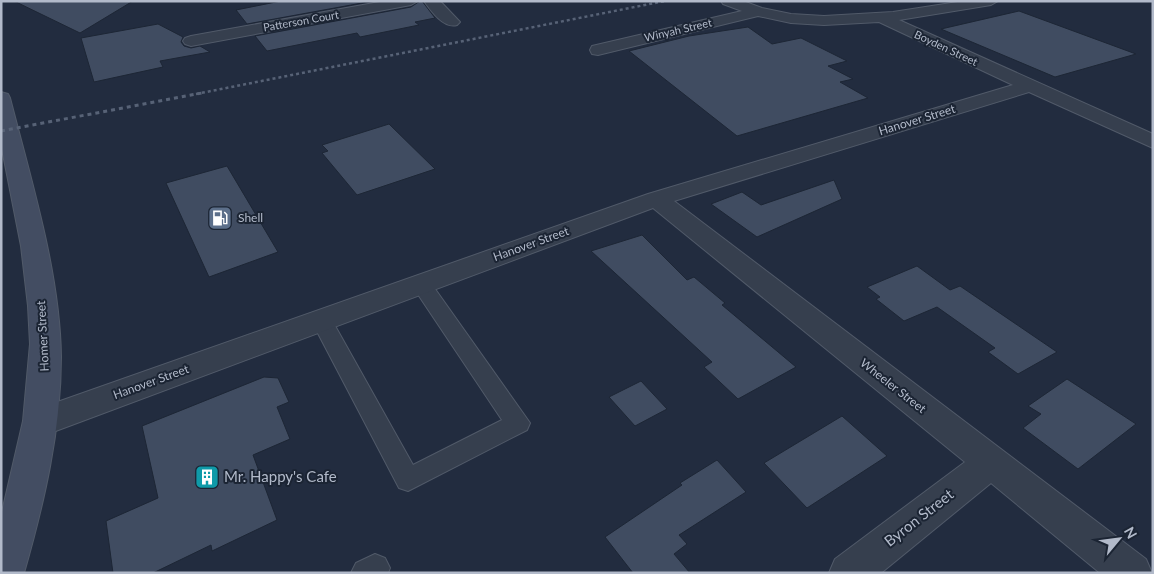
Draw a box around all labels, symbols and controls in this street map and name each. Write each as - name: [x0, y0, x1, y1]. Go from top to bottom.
- street label: Patterson Court: [262, 7, 340, 34]
- street label: Winyah Street: [643, 15, 713, 44]
- street label: Boyden Street: [912, 27, 980, 68]
- street label: Hanover Street: [877, 101, 958, 138]
- fuel station icon: Shell: [207, 205, 233, 231]
- place label: Shell: [238, 210, 263, 225]
- street label: Hanover Street: [491, 223, 571, 264]
- street label: Homer Street: [33, 300, 52, 372]
- street label: Wheeler Street: [857, 355, 930, 416]
- street label: Hanover Street: [111, 361, 191, 402]
- building icon: Mr. Happy's Cafe: [194, 464, 220, 490]
- place label: Mr. Happy's Cafe: [224, 467, 337, 485]
- street label: Byron Street: [880, 484, 957, 550]
- north arrow: [1094, 514, 1144, 564]
- text: N: [1121, 524, 1141, 541]

